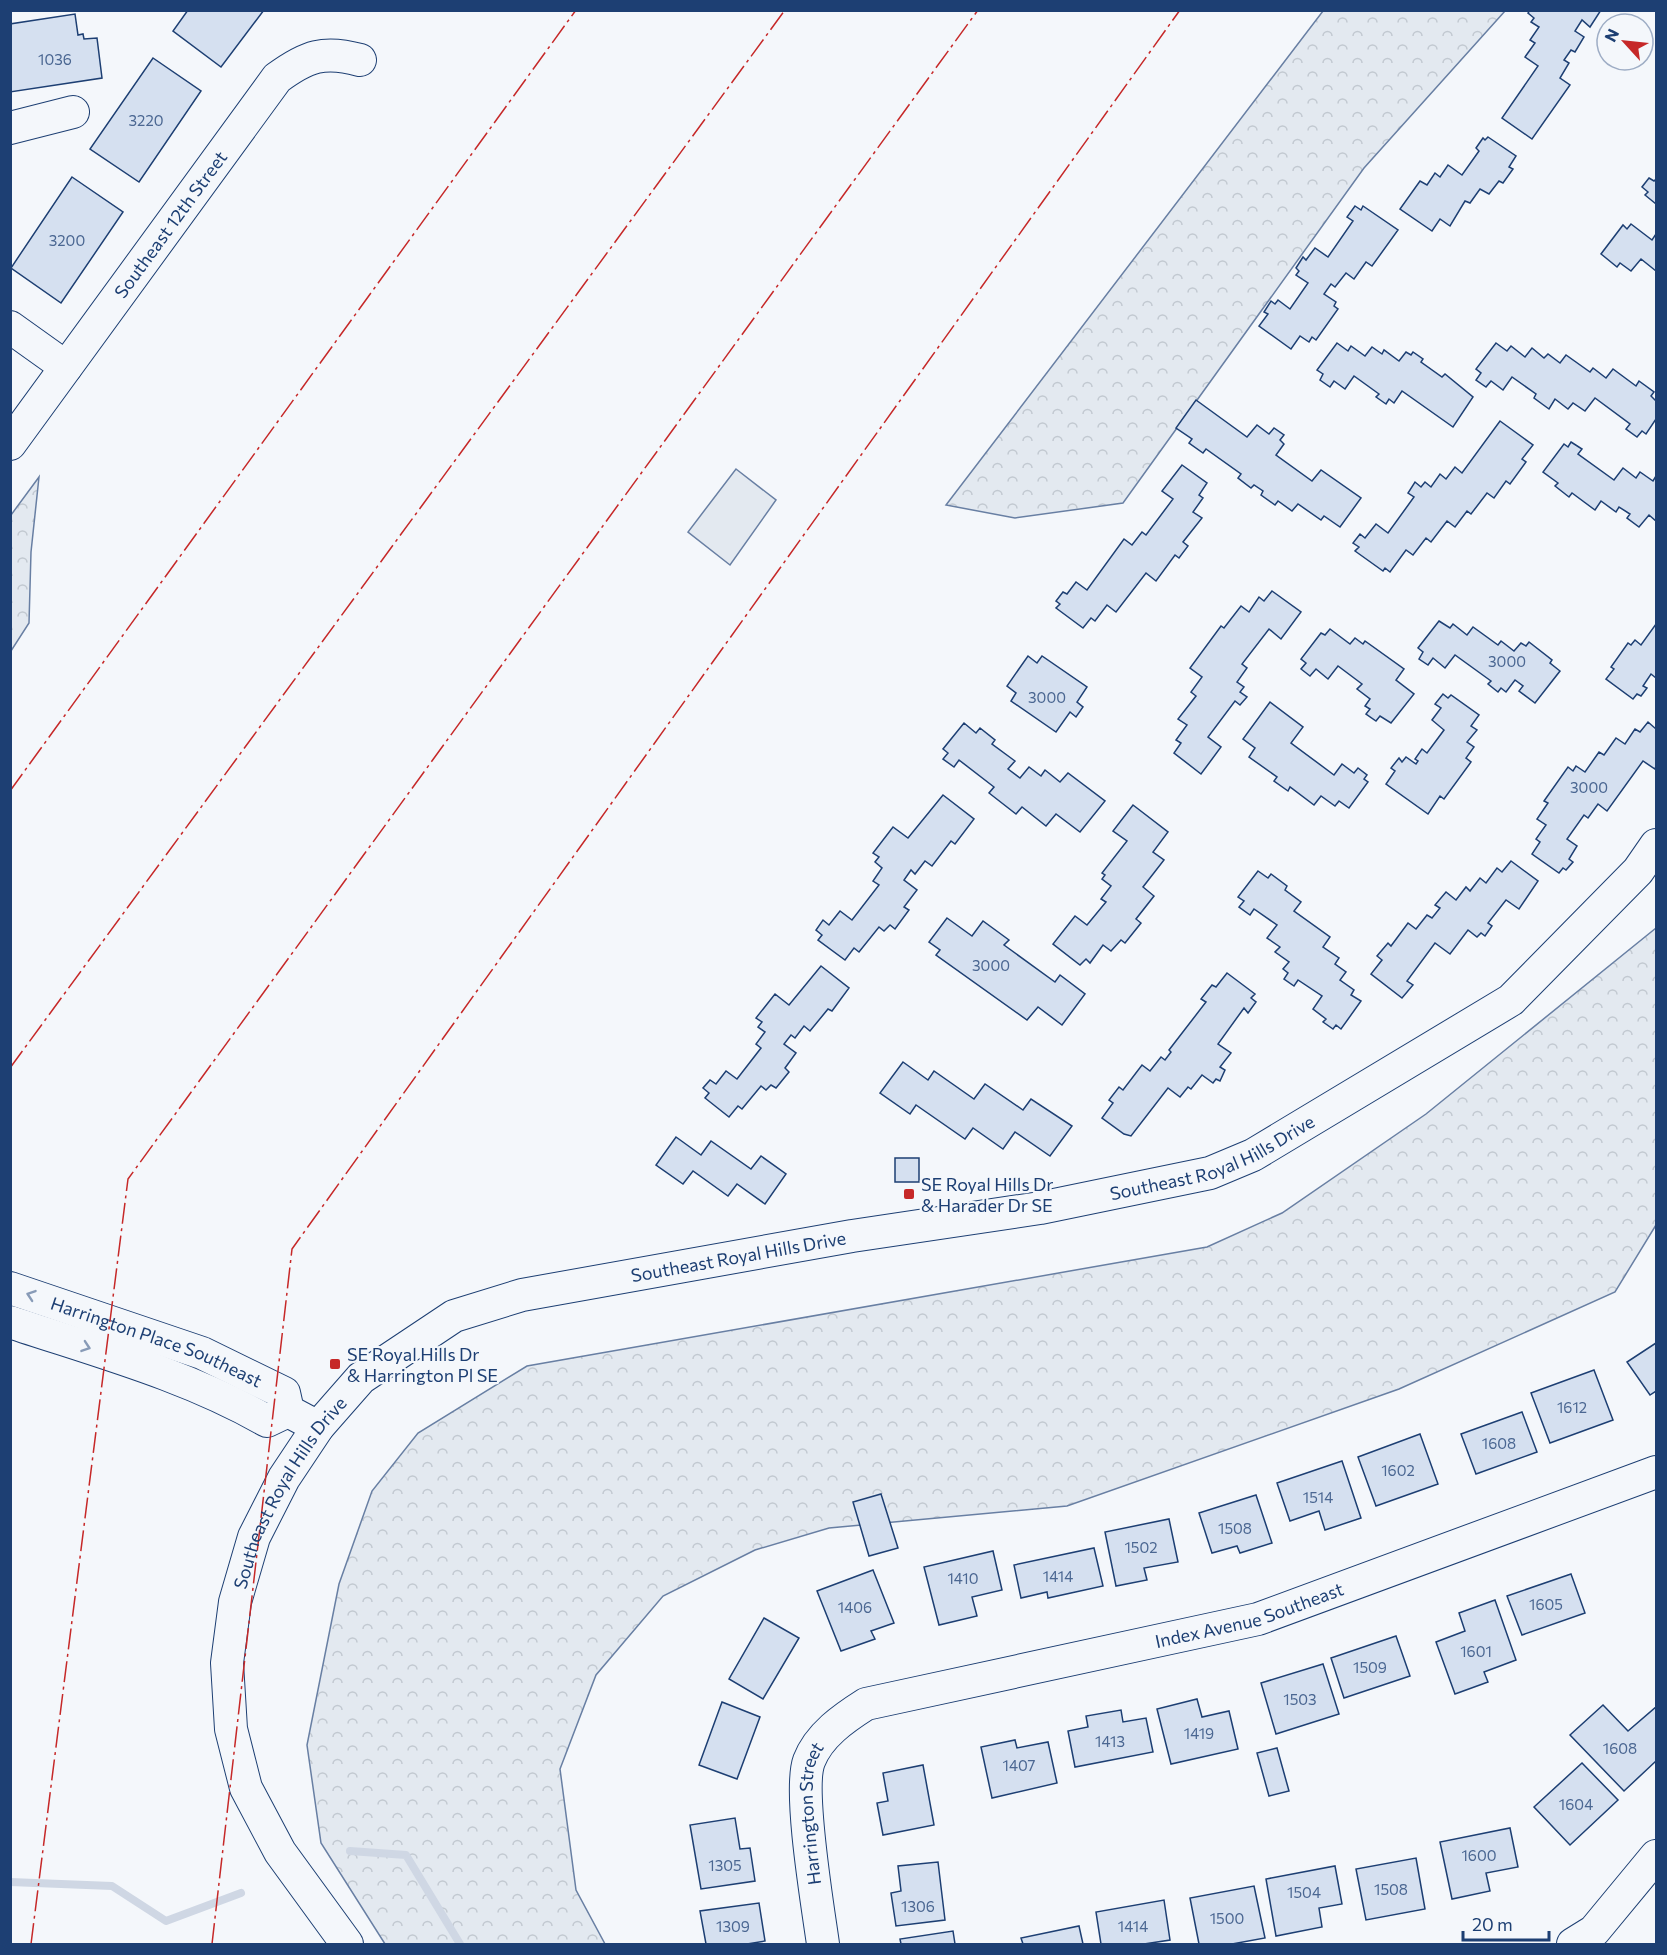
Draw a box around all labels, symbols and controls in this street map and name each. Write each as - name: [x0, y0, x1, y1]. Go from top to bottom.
- north arrow: [1595, 12, 1655, 72]
- text: N: [1600, 25, 1622, 45]
- house number: 1036: [38, 50, 72, 68]
- house number: 3220: [129, 111, 163, 129]
- street label: Southeast 12th Street: [109, 146, 231, 302]
- house number: 3200: [49, 231, 85, 249]
- house number: 3000: [1488, 652, 1526, 670]
- house number: 3000: [1028, 688, 1066, 706]
- house number: 3000: [1570, 778, 1608, 796]
- house number: 3000: [972, 956, 1010, 974]
- street label: Southeast Royal Hills Drive: [1108, 1110, 1318, 1204]
- place label: SE Royal Hills Dr & Harader Dr SE: [921, 1173, 1054, 1216]
- marker: SE Royal Hills Dr & Harader Dr SE: [902, 1187, 916, 1201]
- street label: Southeast Royal Hills Drive: [629, 1226, 848, 1286]
- one-way arrow: [26, 1290, 37, 1302]
- street label: Harrington Place Southeast: [48, 1292, 266, 1392]
- one-way arrow: [80, 1340, 91, 1352]
- place label: SE Royal Hills Dr & Harrington Pl SE: [347, 1343, 498, 1386]
- marker: SE Royal Hills Dr & Harrington Pl SE: [328, 1357, 342, 1371]
- street label: Southeast Royal Hills Drive: [228, 1392, 351, 1591]
- house number: 1612: [1557, 1398, 1587, 1416]
- house number: 1608: [1482, 1434, 1516, 1452]
- house number: 1602: [1381, 1461, 1415, 1479]
- house number: 1514: [1303, 1488, 1333, 1506]
- house number: 1508: [1218, 1519, 1252, 1537]
- house number: 1502: [1124, 1538, 1158, 1556]
- house number: 1414: [1043, 1567, 1073, 1585]
- house number: 1410: [947, 1569, 979, 1587]
- street label: Index Avenue Southeast: [1153, 1577, 1346, 1652]
- house number: 1605: [1529, 1595, 1563, 1613]
- house number: 1406: [838, 1598, 872, 1616]
- house number: 1601: [1460, 1642, 1492, 1660]
- house number: 1509: [1353, 1658, 1387, 1676]
- house number: 1503: [1283, 1690, 1317, 1708]
- house number: 1419: [1184, 1724, 1214, 1742]
- house number: 1413: [1095, 1732, 1125, 1750]
- street label: Harrington Street: [795, 1737, 828, 1886]
- house number: 1608: [1603, 1739, 1637, 1757]
- house number: 1407: [1002, 1756, 1036, 1774]
- house number: 1604: [1559, 1795, 1593, 1813]
- house number: 1600: [1461, 1846, 1497, 1864]
- house number: 1305: [708, 1856, 742, 1874]
- house number: 1508: [1374, 1880, 1408, 1898]
- house number: 1504: [1287, 1883, 1321, 1901]
- house number: 1306: [901, 1897, 935, 1915]
- scale bar: [1463, 1904, 1548, 1942]
- house number: 1500: [1210, 1909, 1244, 1927]
- text: 20 m: [1472, 1913, 1513, 1935]
- house number: 1309: [716, 1917, 750, 1935]
- house number: 1414: [1118, 1917, 1148, 1935]

